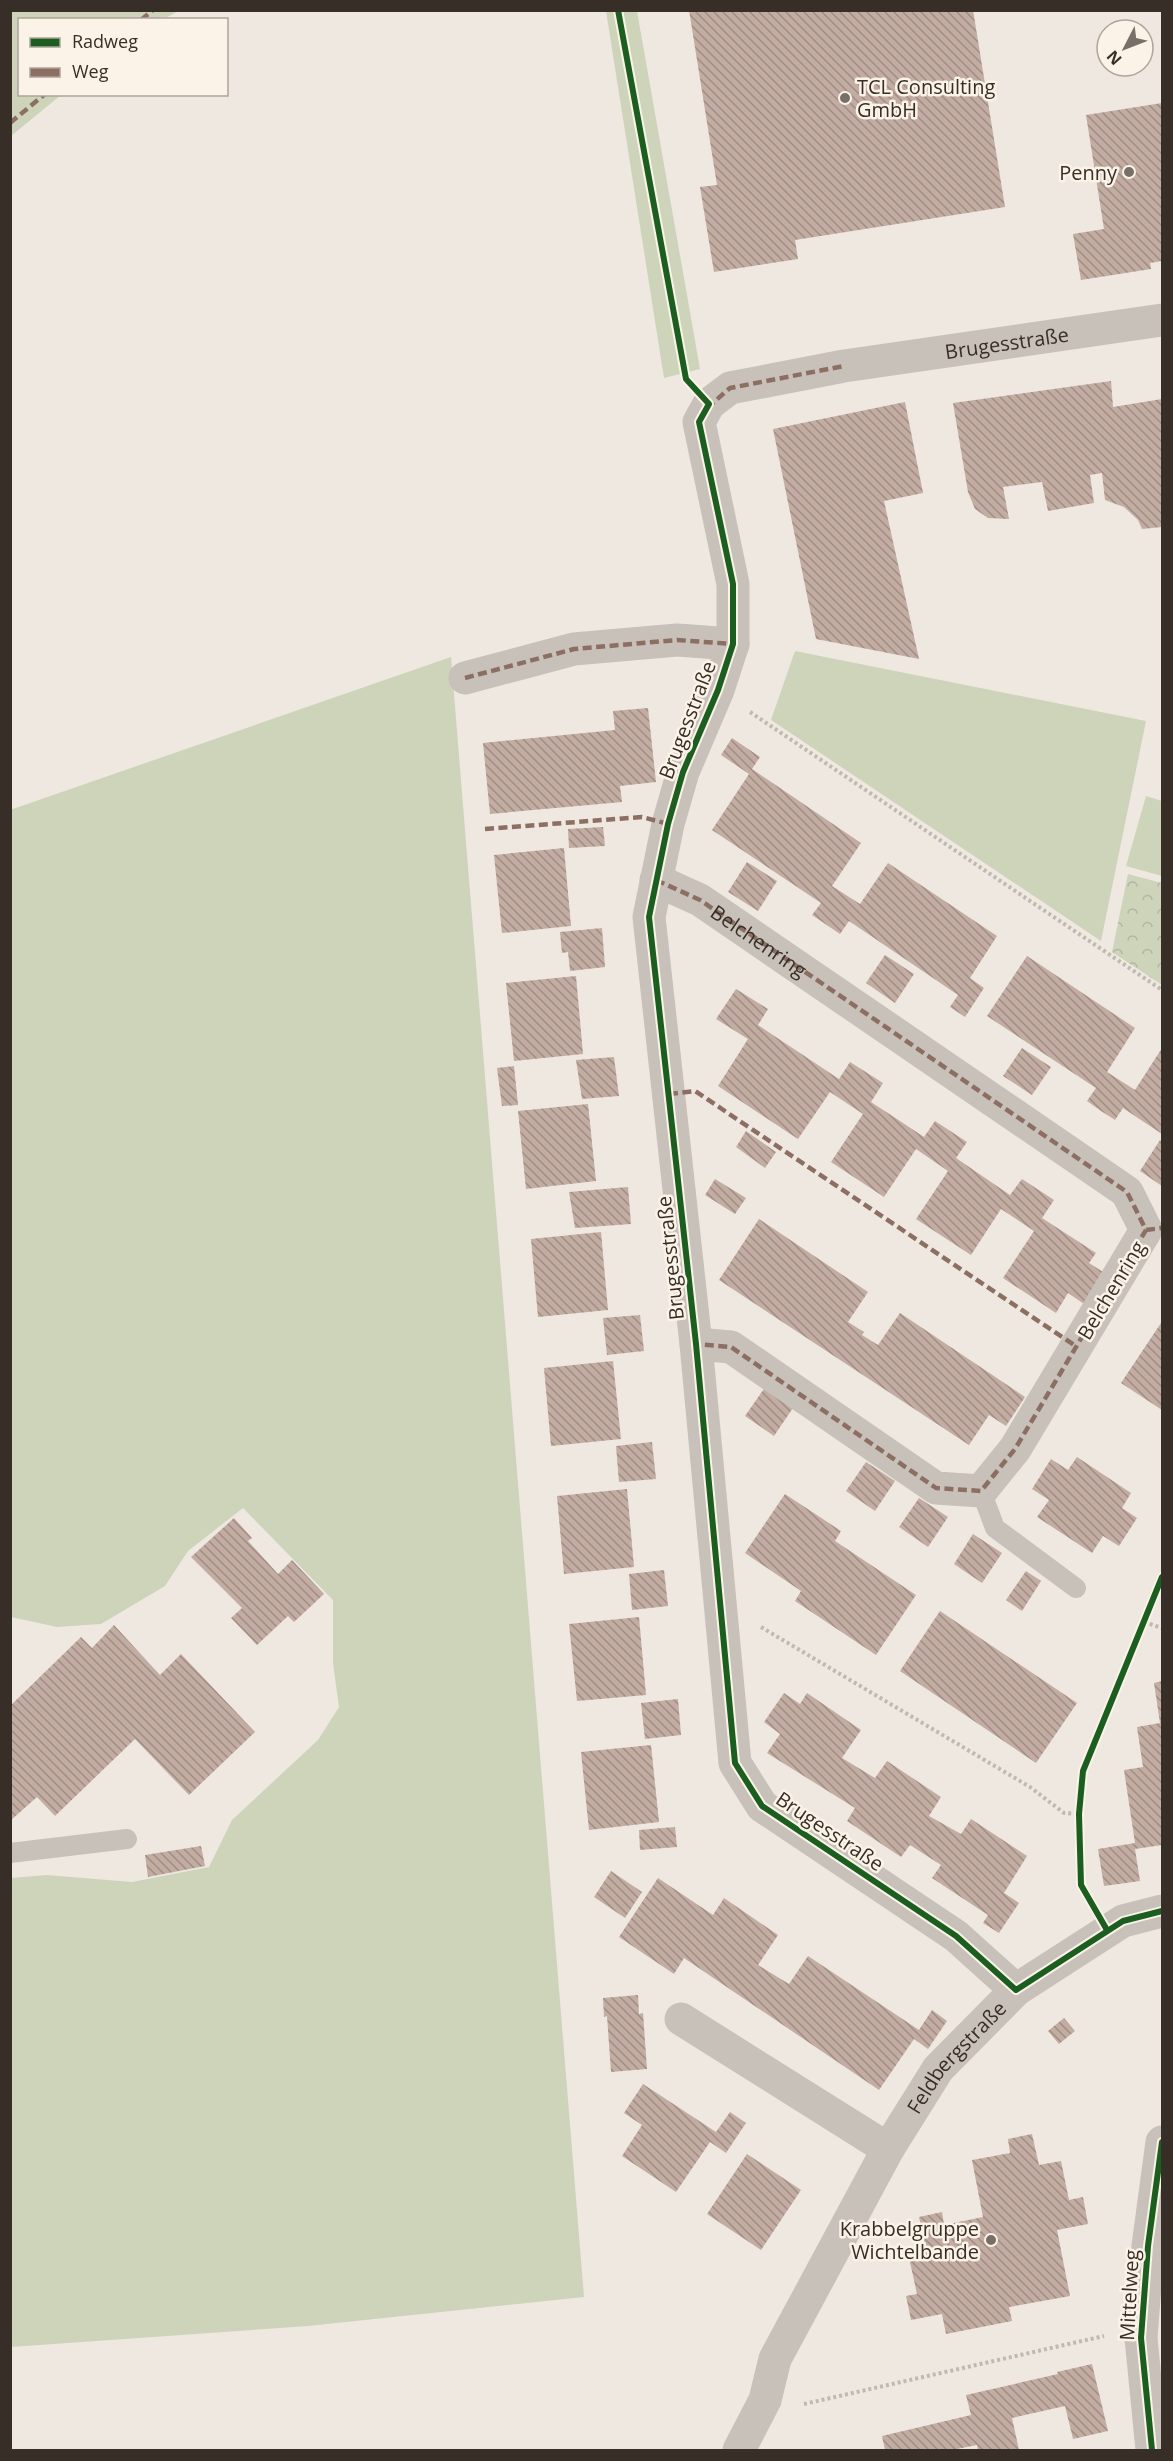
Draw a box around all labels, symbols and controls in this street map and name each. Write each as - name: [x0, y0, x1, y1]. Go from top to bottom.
- legend: [18, 18, 228, 96]
- north arrow: [1095, 18, 1155, 78]
- text: Radweg: [72, 29, 138, 53]
- text: N: [1101, 46, 1126, 70]
- text: Weg: [72, 59, 109, 83]
- place label: TCL Consulting GmbH: [857, 73, 995, 123]
- marker: TCL Consulting GmbH: [838, 91, 852, 105]
- place label: Penny: [1059, 159, 1118, 186]
- marker: Penny: [1122, 165, 1136, 179]
- street label: Brugesstraße: [943, 320, 1070, 365]
- street label: Brugesstraße: [652, 657, 722, 783]
- street label: Belchenring: [706, 898, 813, 983]
- street label: Brugesstraße: [650, 1195, 690, 1321]
- street label: Belchenring: [1071, 1235, 1151, 1344]
- street label: Brugesstraße: [771, 1785, 889, 1877]
- street label: Feldbergstraße: [900, 1995, 1012, 2118]
- place label: Krabbelgruppe Wichtelbande: [840, 2215, 979, 2265]
- marker: Krabbelgruppe Wichtelbande: [984, 2233, 998, 2247]
- street label: Mittelweg: [1113, 2249, 1145, 2341]

